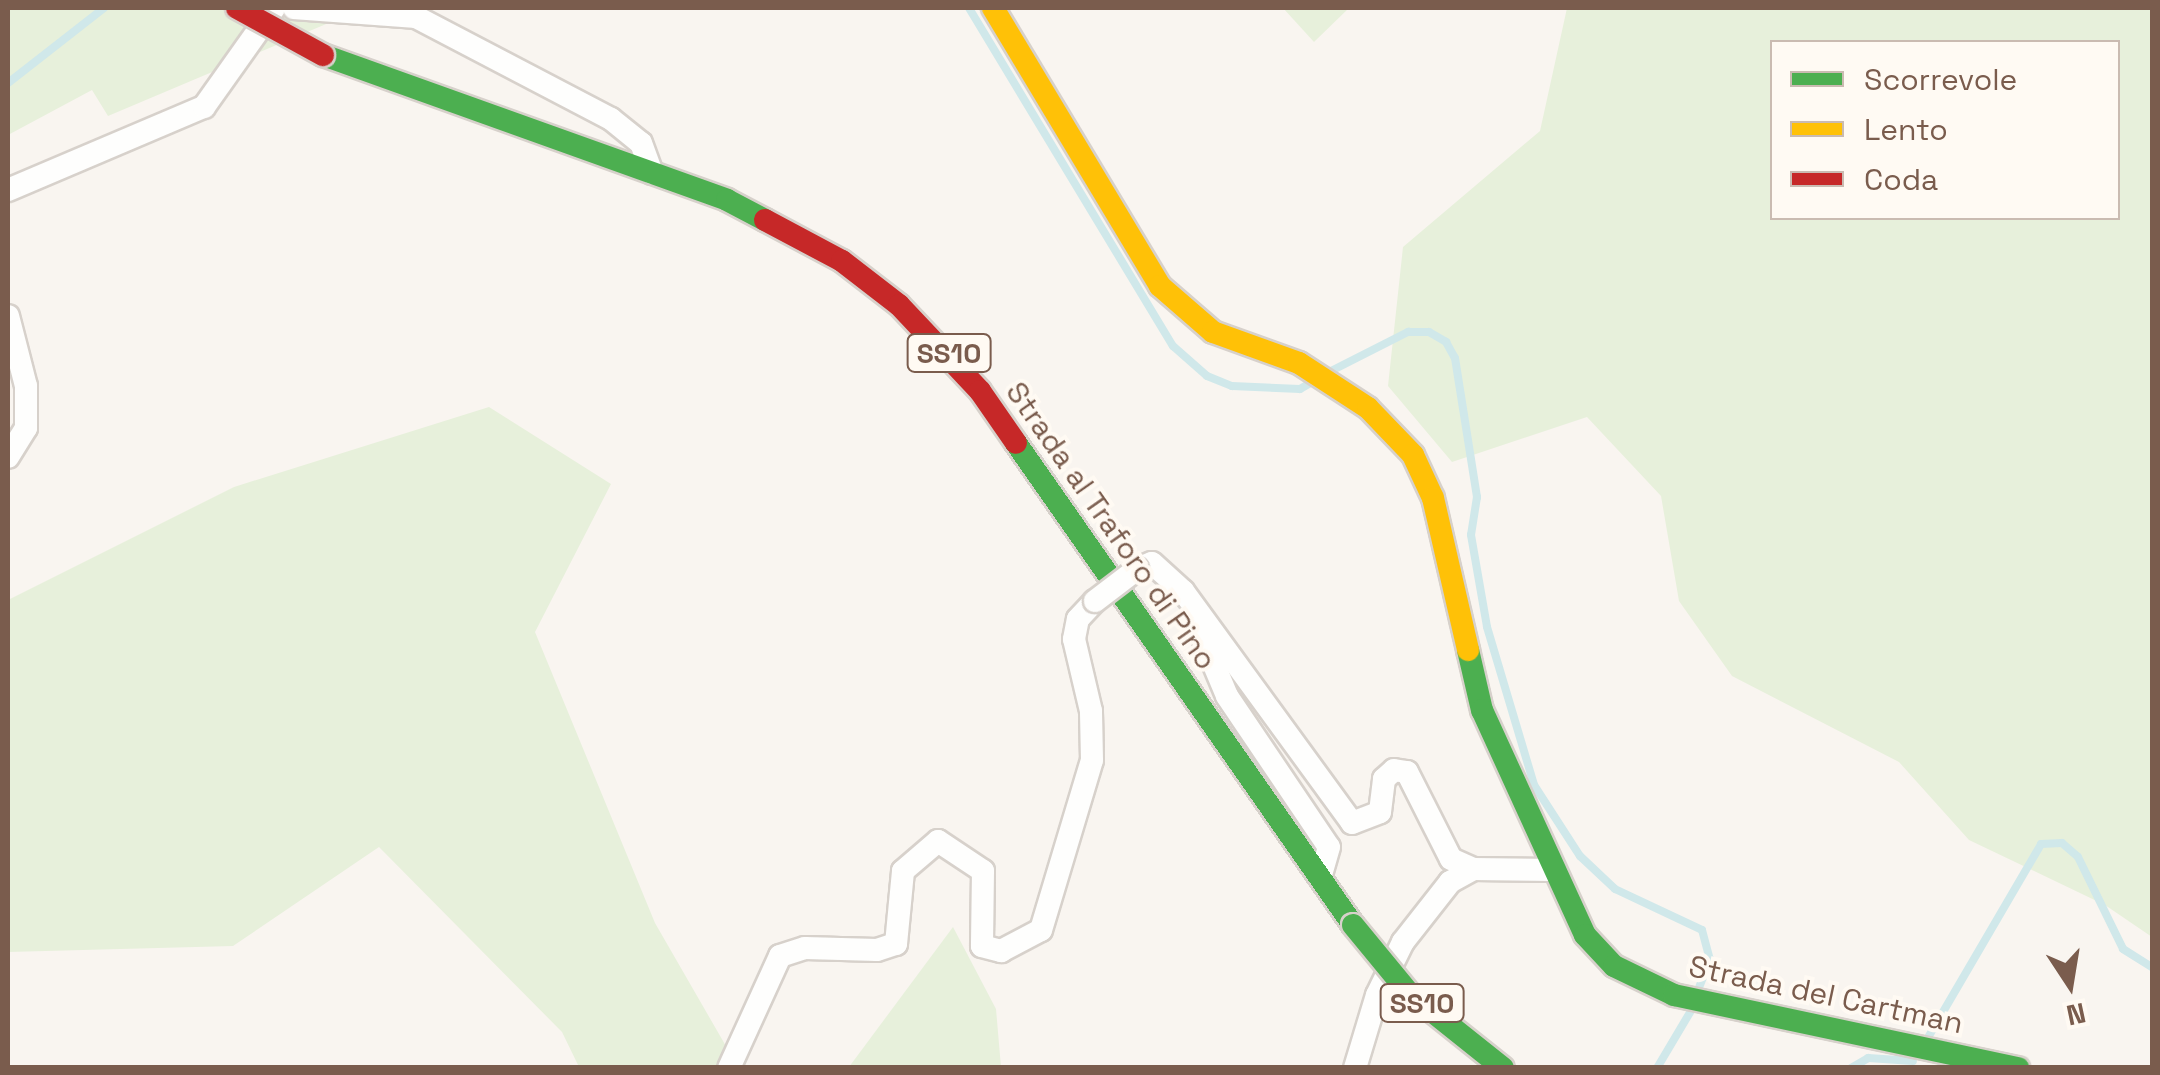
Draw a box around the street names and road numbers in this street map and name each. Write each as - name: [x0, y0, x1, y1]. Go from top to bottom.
- road number: SS10: [906, 330, 992, 376]
- street label: Strada al Traforo di Pino: [998, 375, 1224, 677]
- street label: Strada del Cartman: [1686, 948, 1966, 1042]
- road number: SS10: [1380, 980, 1464, 1026]

